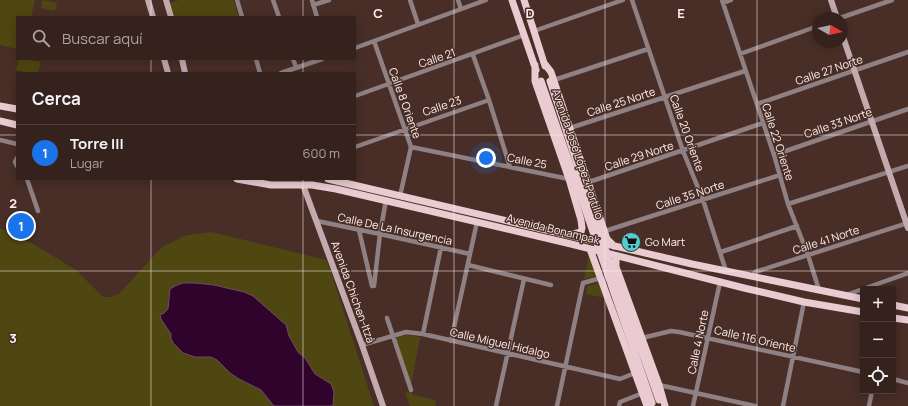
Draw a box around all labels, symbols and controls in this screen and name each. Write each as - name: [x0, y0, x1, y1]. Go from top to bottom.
- text: C: [373, 4, 383, 22]
- text: D: [525, 4, 535, 22]
- text: E: [677, 4, 685, 22]
- north arrow: [812, 12, 848, 48]
- search box: [16, 16, 356, 60]
- icon: search: [30, 27, 52, 49]
- text: Buscar aquí: [62, 28, 143, 49]
- street label: Calle 21: [416, 44, 457, 71]
- street label: Calle 27 Norte: [793, 51, 865, 88]
- street label: Calle 8 Oriente: [386, 65, 425, 141]
- street label: Calle 25 Norte: [585, 83, 658, 120]
- text: Cerca: [32, 87, 81, 110]
- street label: Avenida José López Portillo: [549, 87, 608, 221]
- street label: Calle 23: [420, 92, 463, 119]
- street label: Calle 20 Oriente: [667, 92, 709, 174]
- street label: Calle 22 Oriente: [759, 101, 798, 183]
- street label: Calle 33 Norte: [802, 104, 874, 141]
- text: Torre III: [70, 133, 124, 154]
- street label: Calle 29 Norte: [602, 137, 676, 174]
- text: 1: [42, 144, 48, 162]
- text: 600 m: [302, 144, 340, 162]
- your location: [476, 148, 496, 168]
- street label: Calle 25: [506, 149, 548, 172]
- text: Lugar: [70, 154, 104, 172]
- street label: Calle 35 Norte: [654, 176, 726, 213]
- text: 2: [9, 194, 17, 212]
- street label: Calle De La Insurgencia: [336, 209, 454, 248]
- street label: Avenida Bonampak: [505, 210, 602, 247]
- pin: 1: [8, 211, 34, 241]
- street label: Calle 41 Norte: [791, 222, 862, 257]
- supermarket icon: Go Mart: [620, 231, 642, 253]
- place label: Go Mart: [645, 234, 685, 249]
- street label: Avenida Chichen-Itzá: [328, 239, 379, 345]
- map controls: [860, 286, 896, 394]
- button: +: [860, 286, 896, 322]
- street label: Calle 4 Norte: [683, 308, 712, 375]
- street label: Calle 116 Oriente: [713, 322, 798, 355]
- button: −: [860, 322, 896, 358]
- street label: Calle Miguel Hidalgo: [449, 324, 552, 361]
- text: 3: [9, 329, 17, 347]
- button: locate: [860, 358, 896, 394]

